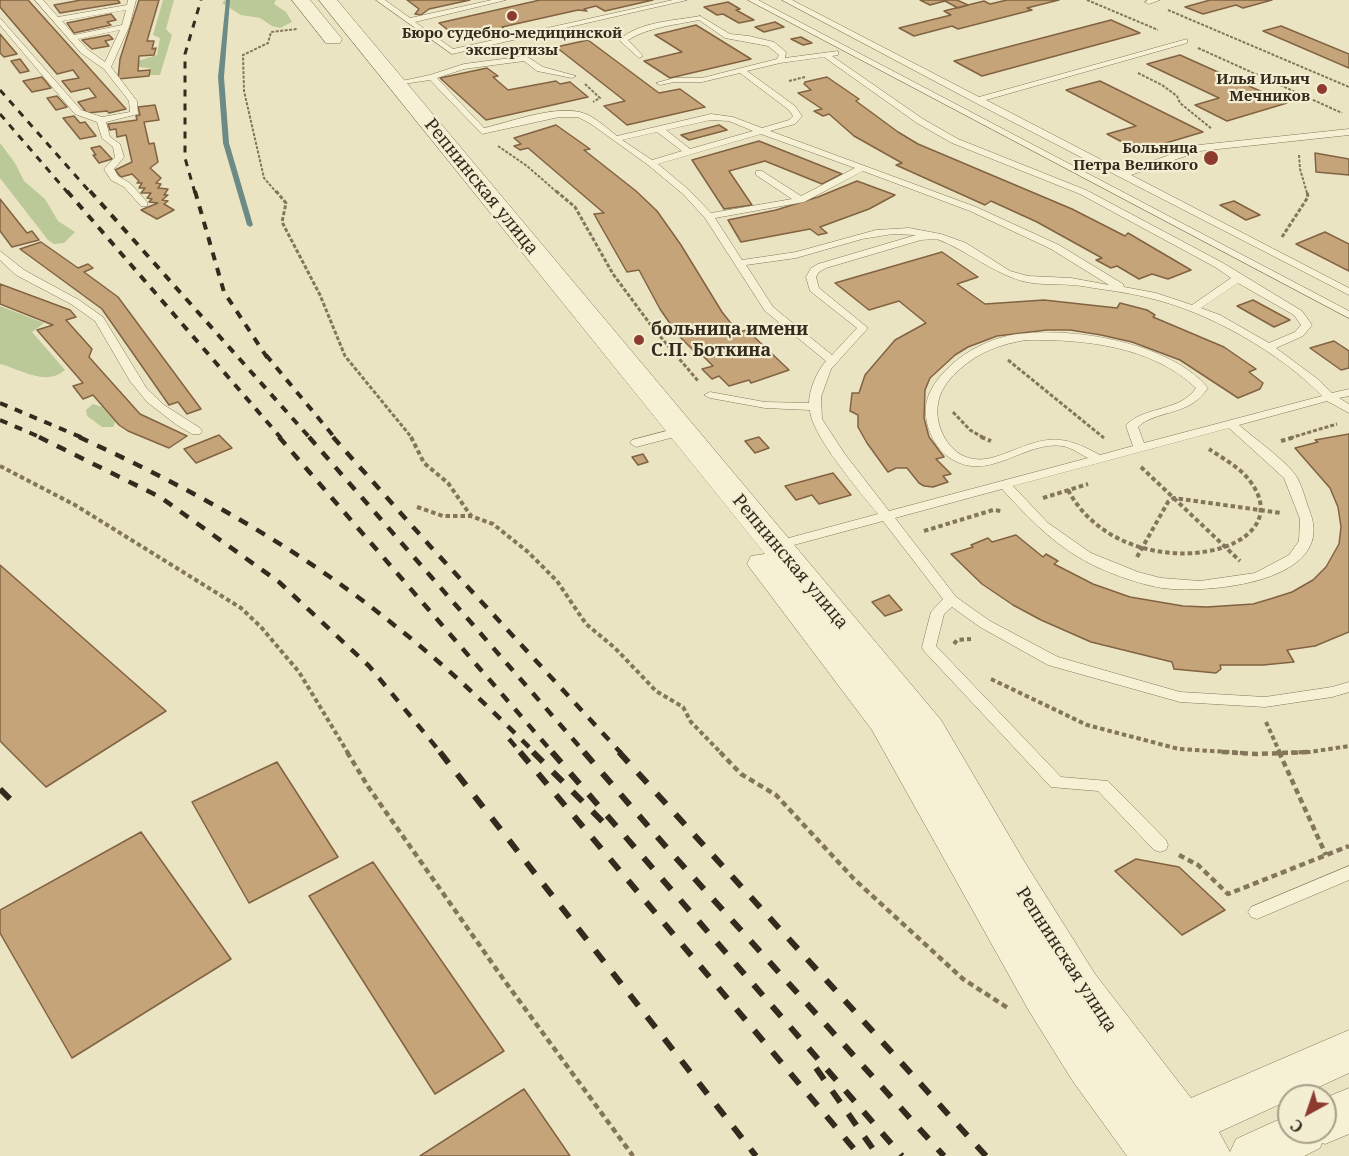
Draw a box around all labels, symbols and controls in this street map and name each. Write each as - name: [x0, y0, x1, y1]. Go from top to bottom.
- marker: Бюро судебно-медицинской экспертизы: [505, 9, 519, 23]
- place label: Бюро судебно-медицинской экспертизы: [402, 25, 622, 60]
- place label: Илья Ильич Мечников: [1216, 71, 1310, 106]
- marker: Илья Ильич Мечников: [1315, 82, 1329, 96]
- street label: Репнинская улица: [419, 115, 543, 259]
- place label: Больница Петра Великого: [1073, 140, 1198, 175]
- marker: Больница Петра Великого: [1202, 149, 1220, 167]
- place label: больница имени С.П. Боткина: [651, 319, 808, 362]
- marker: больница имени С.П. Боткина: [632, 333, 646, 347]
- street label: Репнинская улица: [727, 490, 853, 634]
- street label: Репнинская улица: [1011, 883, 1121, 1037]
- north arrow: [1277, 1084, 1337, 1144]
- text: С: [1286, 1114, 1308, 1138]

